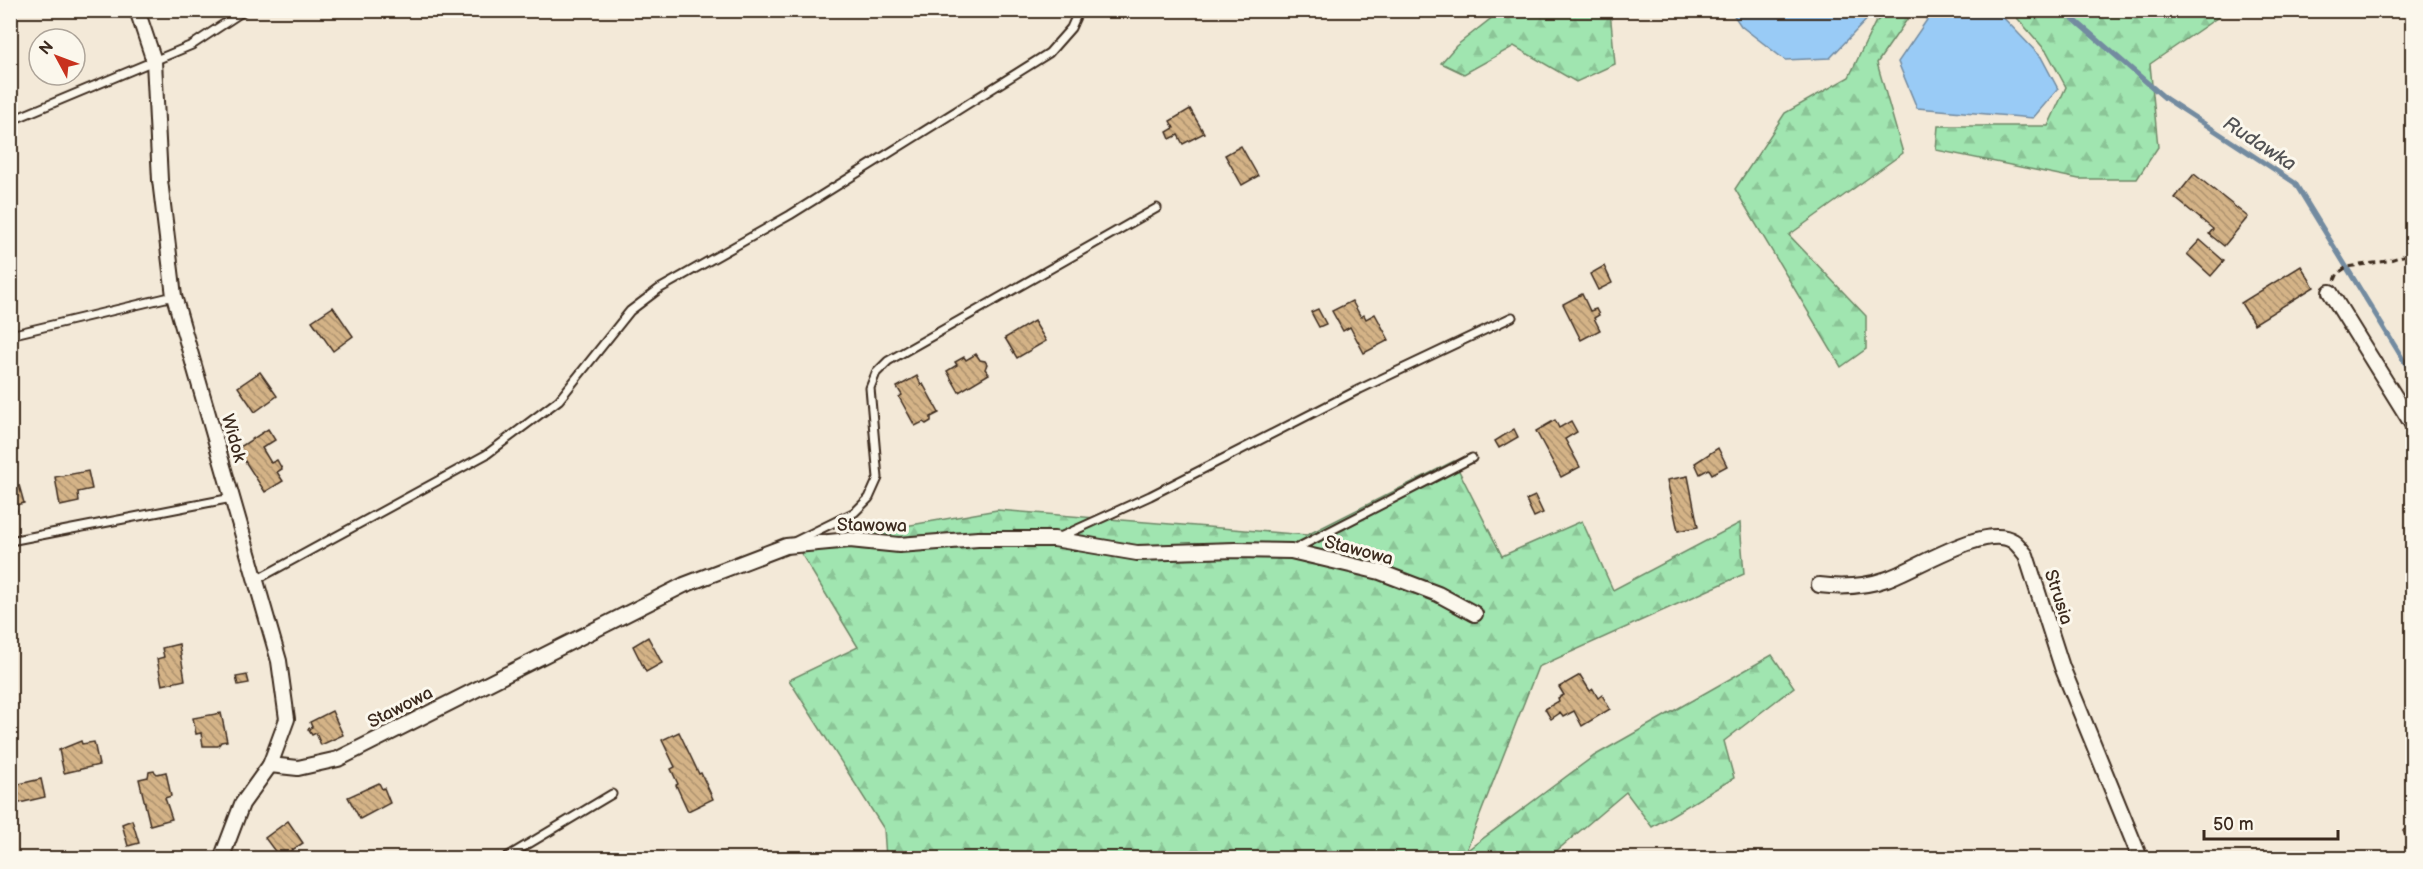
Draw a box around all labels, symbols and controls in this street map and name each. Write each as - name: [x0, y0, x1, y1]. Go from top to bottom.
- north arrow: [27, 27, 87, 87]
- text: N: [36, 37, 58, 59]
- water label: Rudawka: [2218, 111, 2301, 176]
- street label: Widok: [217, 412, 250, 465]
- street label: Stawowa: [837, 514, 907, 537]
- street label: Stawowa: [1322, 531, 1396, 570]
- street label: Strusia: [2040, 567, 2077, 627]
- street label: Stawowa: [364, 682, 436, 733]
- scale bar: [2204, 803, 2338, 841]
- text: 50 m: [2213, 814, 2254, 835]

